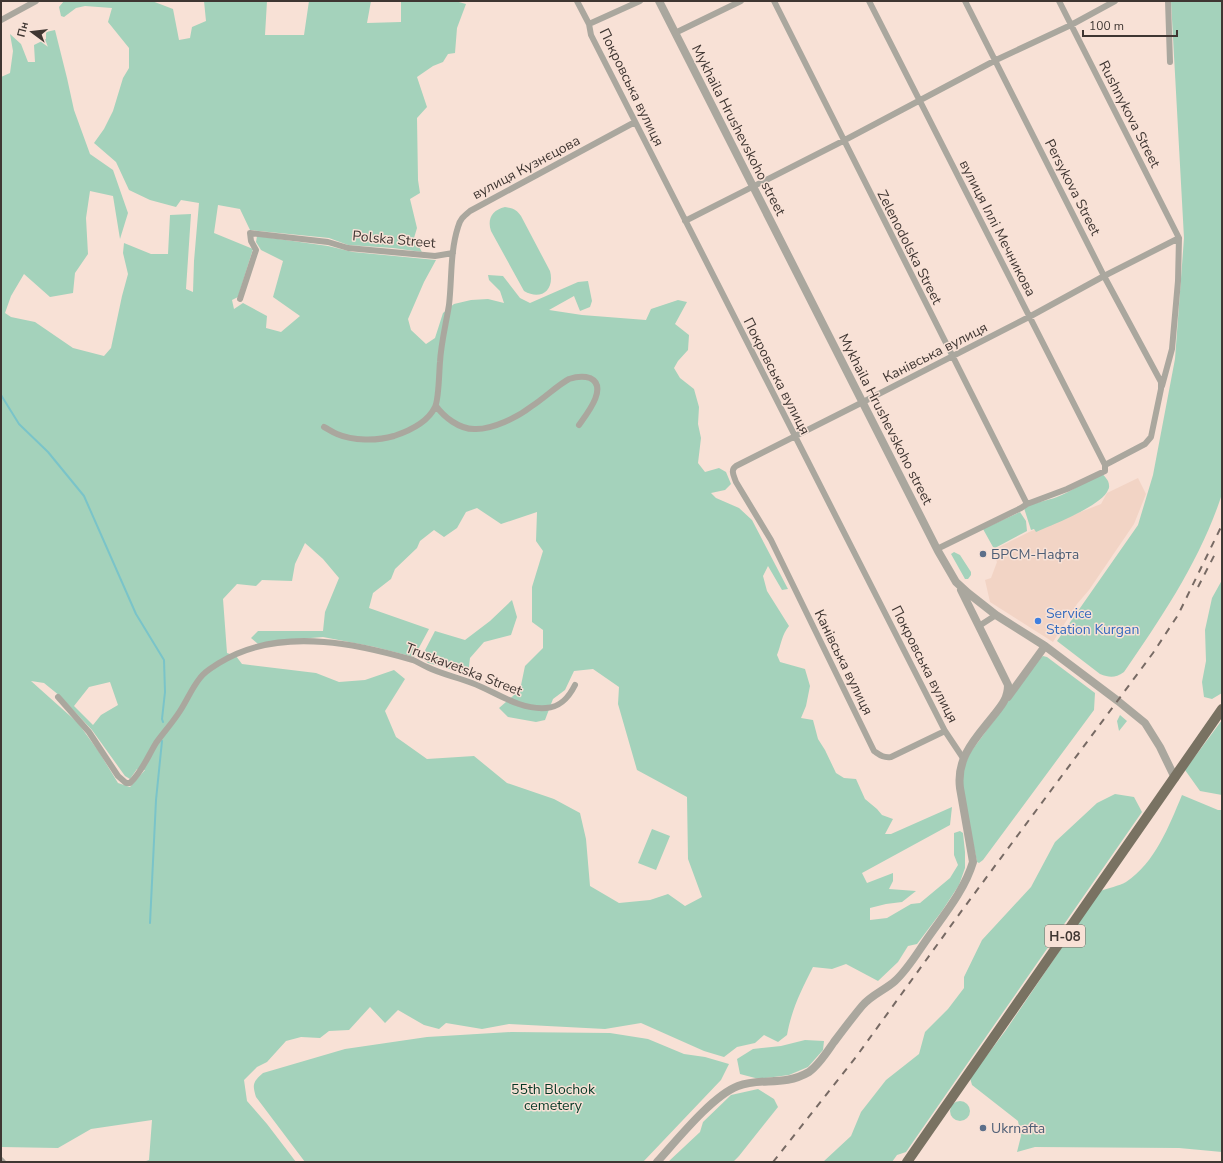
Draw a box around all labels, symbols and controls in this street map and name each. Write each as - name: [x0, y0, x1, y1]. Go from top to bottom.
- north arrow: [12, 12, 52, 52]
- scale bar: [1083, 12, 1177, 38]
- text: 100 m: [1089, 18, 1124, 34]
- text: Пн: [14, 20, 32, 39]
- street label: Покровська вулиця: [595, 25, 668, 149]
- street label: Mykhaila Hrushevskoho street: [687, 41, 790, 219]
- street label: Rushnykova Street: [1094, 57, 1165, 171]
- street label: вулиця Кузнєцова: [469, 131, 584, 204]
- street label: Persykova Street: [1040, 136, 1105, 239]
- street label: вулиця Іллі Мечникова: [955, 157, 1040, 300]
- street label: Zelenodolska Street: [873, 187, 947, 308]
- street label: Polska Street: [352, 226, 436, 253]
- street label: Покровська вулиця: [739, 314, 814, 438]
- street label: Канівська вулиця: [880, 318, 991, 387]
- street label: Mykhaila Hrushevskoho street: [834, 330, 937, 508]
- place label: БРСМ-Нафта: [991, 545, 1079, 564]
- marker: БРСМ-Нафта: [978, 549, 988, 559]
- street label: Покровська вулиця: [887, 602, 962, 726]
- place label: Service Station Kurgan: [1046, 604, 1139, 639]
- street label: Канівська вулиця: [810, 606, 877, 718]
- marker: Service Station Kurgan: [1033, 616, 1043, 626]
- street label: Truskavetska Street: [403, 638, 525, 701]
- road number: Н-08: [1045, 925, 1085, 947]
- park label: 55th Blochok cemetery: [511, 1080, 596, 1115]
- place label: Ukrnafta: [991, 1119, 1045, 1138]
- marker: Ukrnafta: [978, 1123, 988, 1133]

